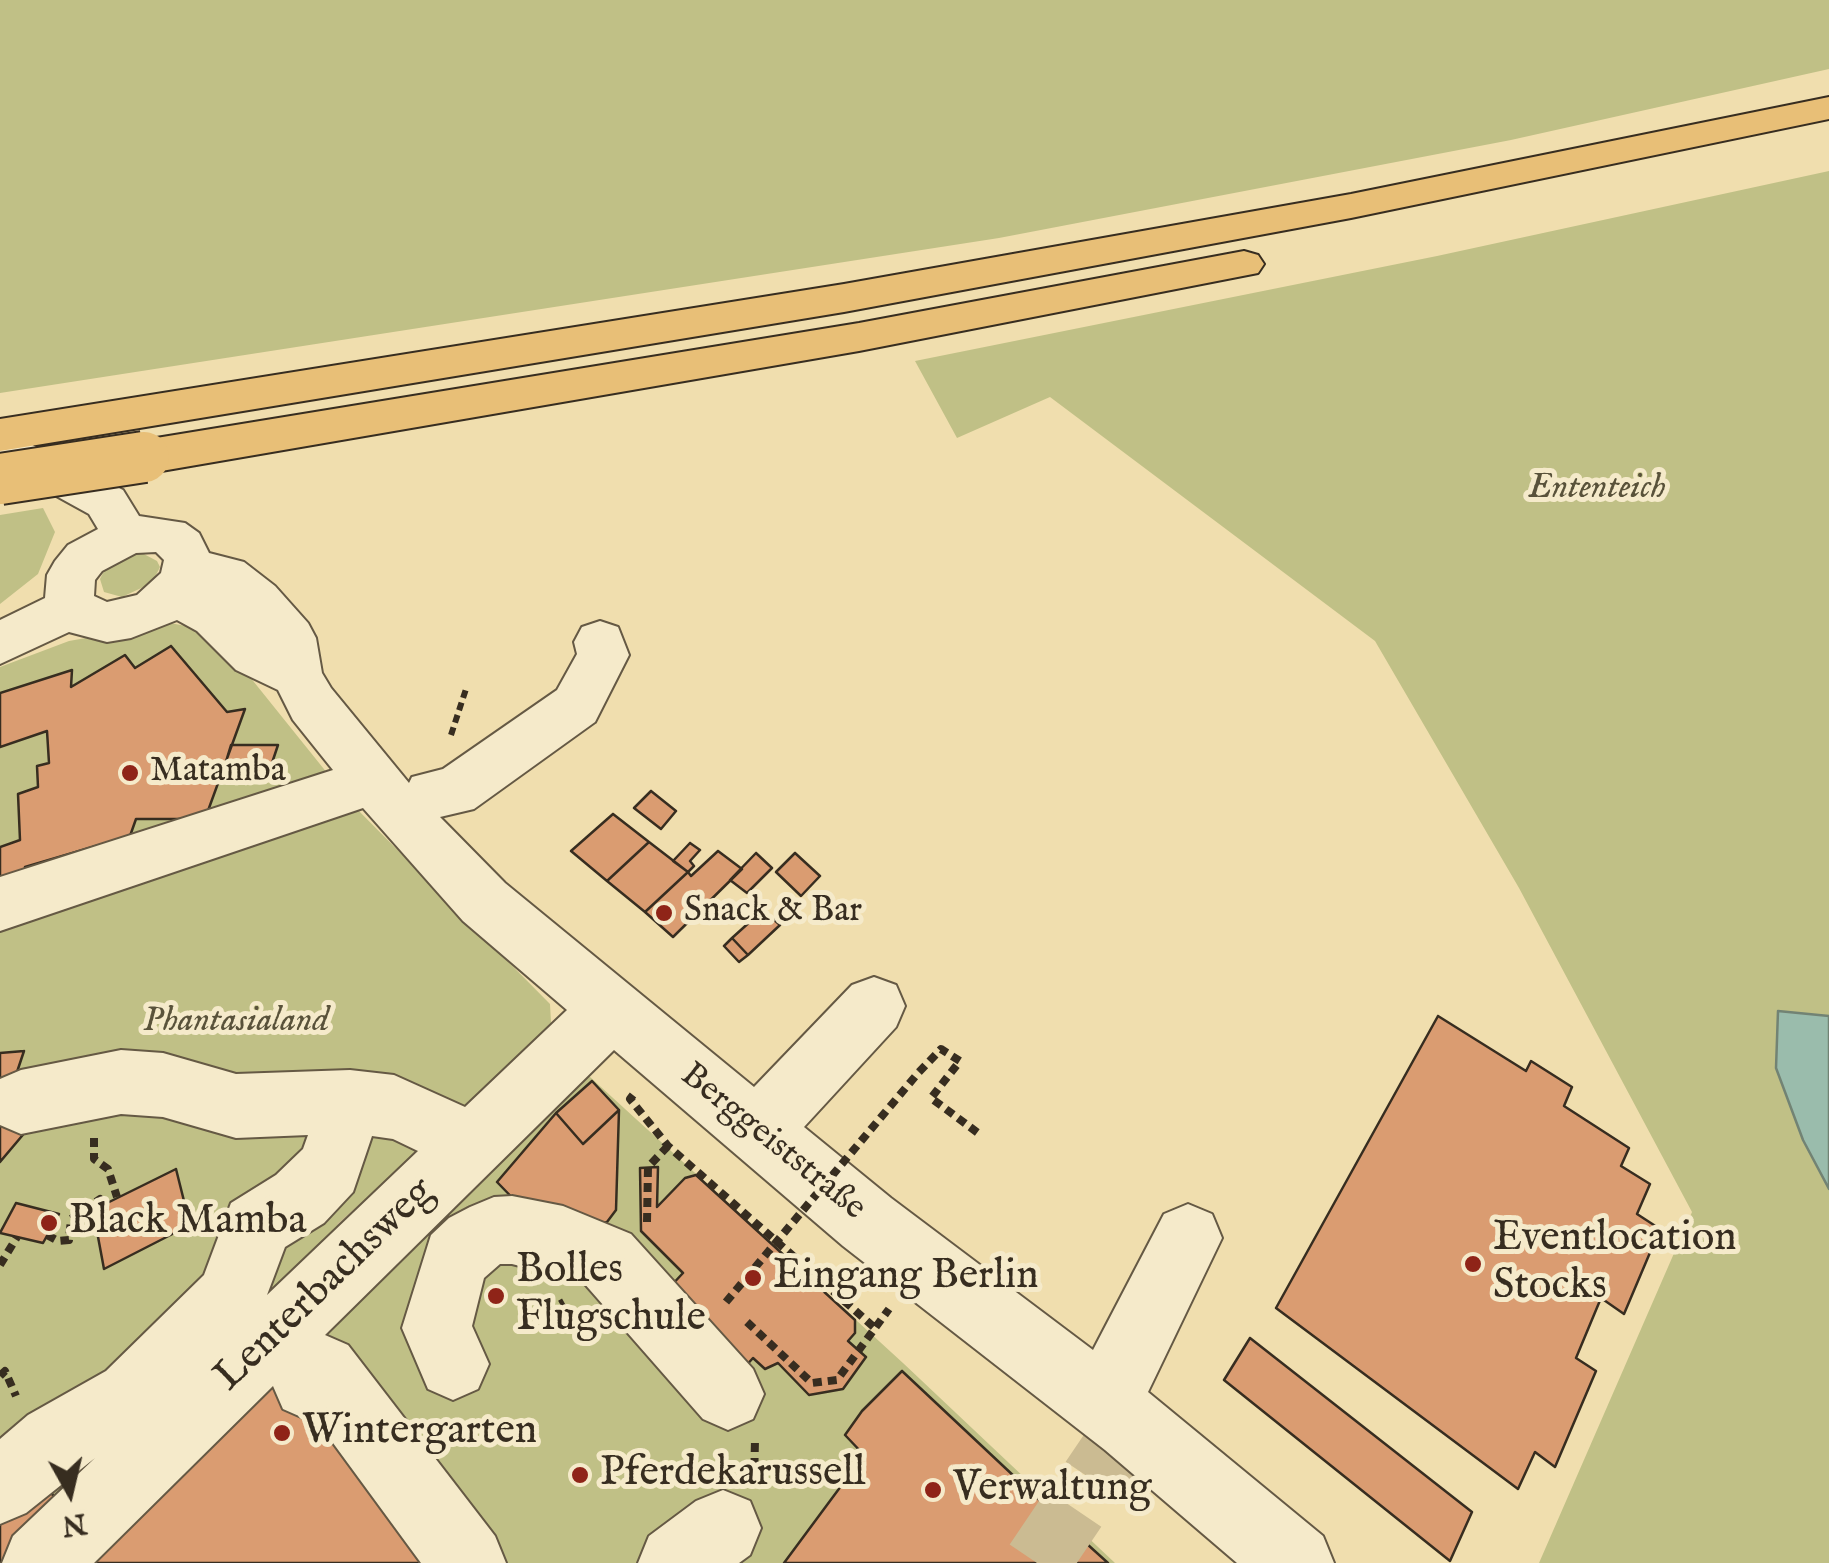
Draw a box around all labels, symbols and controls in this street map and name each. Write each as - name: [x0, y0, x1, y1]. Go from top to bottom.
- park label: Ententeich: [1528, 469, 1666, 511]
- place label: Matamba: [150, 752, 286, 794]
- marker: Matamba: [119, 762, 141, 784]
- place label: Snack & Bar: [684, 892, 862, 934]
- marker: Snack & Bar: [653, 902, 675, 924]
- park label: Phantasialand: [143, 1002, 329, 1044]
- street label: Berggeiststraße: [671, 1056, 873, 1230]
- street label: Lenterbachsweg: [206, 1169, 446, 1403]
- place label: Black Mamba: [69, 1198, 307, 1248]
- marker: Black Mamba: [38, 1212, 60, 1234]
- place label: Eventlocation Stocks: [1493, 1215, 1737, 1314]
- place label: Bolles Flugschule: [516, 1247, 706, 1346]
- place label: Eingang Berlin: [773, 1253, 1039, 1303]
- marker: Eventlocation Stocks: [1462, 1253, 1484, 1275]
- marker: Eingang Berlin: [742, 1267, 764, 1289]
- marker: Bolles Flugschule: [485, 1285, 507, 1307]
- place label: Wintergarten: [302, 1408, 537, 1458]
- marker: Wintergarten: [271, 1422, 293, 1444]
- north arrow: [20, 1443, 120, 1543]
- place label: Pferdekarussell: [600, 1450, 865, 1500]
- marker: Pferdekarussell: [569, 1464, 591, 1486]
- place label: Verwaltung: [953, 1465, 1152, 1515]
- marker: Verwaltung: [922, 1479, 944, 1501]
- text: N: [60, 1504, 89, 1542]

